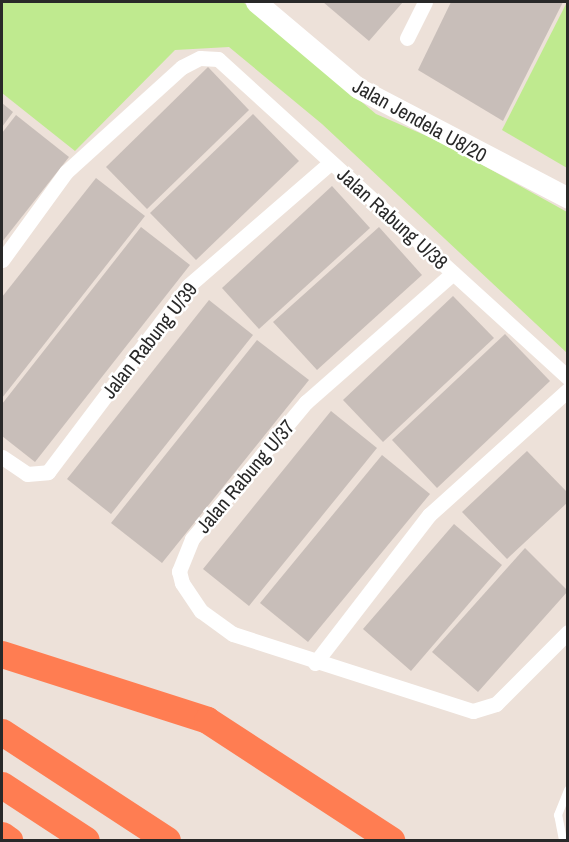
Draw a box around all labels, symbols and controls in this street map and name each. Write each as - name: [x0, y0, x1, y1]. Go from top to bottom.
- street label: Jalan Jendela U8/20: [349, 73, 491, 167]
- street label: Jalan Rabung U/38: [333, 162, 453, 274]
- street label: Jalan Rabung U/39: [96, 277, 202, 403]
- street label: Jalan Rabung U/37: [191, 415, 299, 537]

